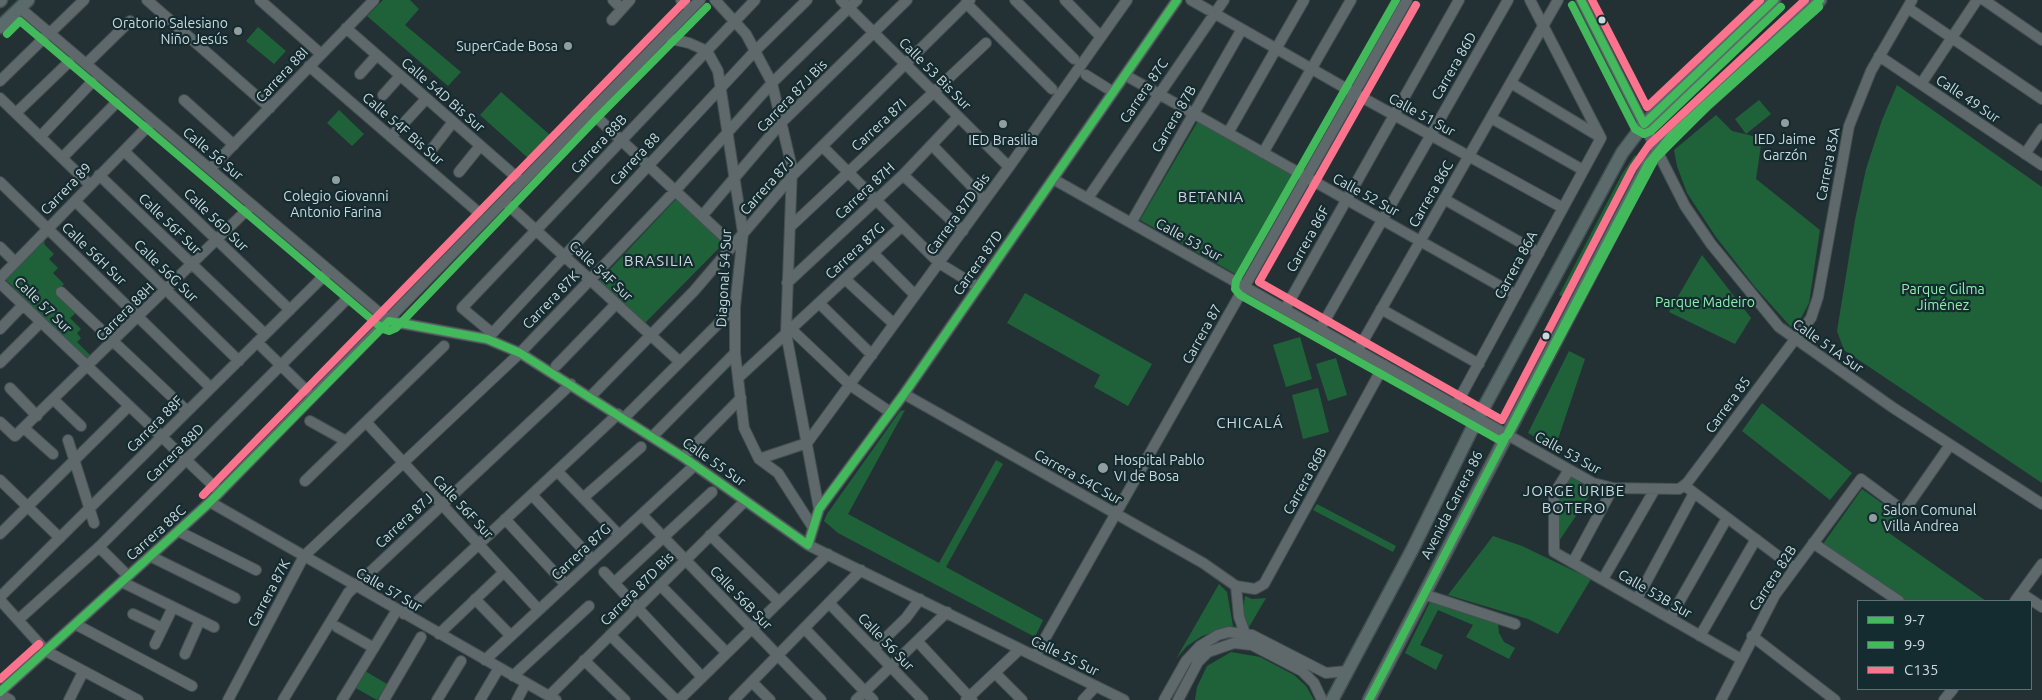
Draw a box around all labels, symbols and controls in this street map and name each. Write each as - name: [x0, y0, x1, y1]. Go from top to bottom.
- place label: Oratorio Salesiano Niño Jesús: [112, 15, 228, 48]
- unlabelled marker: [1597, 15, 1607, 25]
- marker: Oratorio Salesiano Niño Jesús: [232, 25, 244, 37]
- street label: Carrera 86D: [1428, 29, 1480, 103]
- street label: Calle 53 Bis Sur: [895, 34, 975, 114]
- place label: SuperCade Bosa: [456, 38, 558, 54]
- marker: SuperCade Bosa: [562, 40, 574, 52]
- street label: Carrera 88I: [252, 44, 312, 106]
- street label: Calle 54D Bis Sur: [398, 54, 488, 136]
- street label: Carrera 87J Bis: [753, 56, 831, 136]
- street label: Carrera 87C: [1116, 56, 1172, 126]
- street label: Calle 49 Sur: [1933, 71, 2003, 127]
- street label: Carrera 87B: [1148, 83, 1200, 155]
- street label: Calle 54F Bis Sur: [359, 89, 447, 169]
- street label: Calle 51 Sur: [1386, 90, 1458, 140]
- street label: Carrera 87I: [848, 95, 910, 155]
- street label: Carrera 88B: [567, 111, 631, 177]
- marker: IED Jaime Garzón: [1779, 117, 1791, 129]
- marker: IED Brasilia: [997, 118, 1009, 130]
- street label: Calle 56 Sur: [179, 124, 247, 184]
- street label: Carrera 85A: [1813, 126, 1843, 202]
- street label: Carrera 88: [606, 129, 664, 189]
- place label: IED Jaime Garzón: [1754, 131, 1816, 164]
- place label: IED Brasilia: [968, 132, 1038, 148]
- street label: Carrera 87J: [737, 153, 797, 219]
- street label: Carrera 86C: [1405, 158, 1457, 230]
- street label: Carrera 87H: [832, 159, 898, 223]
- street label: Carrera 89: [37, 160, 95, 218]
- street label: Carrera 87D Bis: [923, 170, 993, 258]
- street label: Calle 52 Sur: [1330, 170, 1402, 220]
- marker: Colegio Giovanni Antonio Farina: [330, 174, 342, 186]
- street label: Calle 56D Sur: [180, 185, 252, 255]
- place label: Colegio Giovanni Antonio Farina: [283, 188, 389, 220]
- district label: BETANIA: [1177, 188, 1245, 206]
- street label: Calle 56F Sur: [135, 190, 205, 258]
- street label: Carrera 86F: [1283, 203, 1333, 275]
- street label: Calle 53 Sur: [1153, 215, 1225, 265]
- street label: Calle 56H Sur: [58, 219, 130, 289]
- street label: Carrera 87G: [822, 219, 888, 283]
- street label: Carrera 87D: [949, 227, 1007, 299]
- street label: Diagonal 54 Sur: [713, 228, 735, 328]
- street label: Carrera 86A: [1491, 228, 1541, 302]
- street label: Calle 56G Sur: [130, 236, 202, 306]
- street label: Calle 54F Sur: [566, 237, 636, 305]
- district label: BRASILIA: [623, 252, 695, 270]
- street label: Carrera 87K: [519, 268, 583, 332]
- street label: Calle 57 Sur: [11, 273, 75, 337]
- street label: Carrera 88H: [92, 279, 158, 345]
- park label: Parque Gilma Jiménez: [1901, 281, 1985, 314]
- park label: Parque Madeiro: [1655, 294, 1755, 310]
- street label: Carrera 87: [1179, 301, 1225, 367]
- street label: Calle 51A Sur: [1789, 315, 1867, 377]
- unlabelled marker: [1541, 331, 1551, 341]
- street label: Carrera 85: [1702, 374, 1754, 436]
- street label: Carrera 88F: [123, 392, 187, 456]
- district label: CHICALÁ: [1215, 414, 1285, 432]
- street label: Carrera 88D: [142, 420, 208, 486]
- street label: Calle 53 Sur: [1532, 428, 1604, 478]
- street label: Calle 55 Sur: [679, 434, 749, 490]
- street label: Carrera 86B: [1280, 444, 1330, 518]
- street label: Carrera 54C Sur: [1031, 446, 1125, 508]
- street label: Avenida Carrera 86: [1417, 448, 1487, 562]
- place label: Hospital Pablo VI de Bosa: [1114, 452, 1205, 484]
- marker: Hospital Pablo VI de Bosa: [1096, 461, 1110, 475]
- street label: Calle 56F Sur: [429, 472, 497, 542]
- district label: JORGE URIBE BOTERO: [1521, 482, 1627, 517]
- street label: Carrera 87J: [372, 490, 436, 552]
- street label: Carrera 88C: [123, 502, 189, 564]
- place label: Salon Comunal Villa Andrea: [1883, 502, 1976, 534]
- marker: Salon Comunal Villa Andrea: [1867, 512, 1879, 524]
- street label: Carrera 87G: [548, 520, 614, 584]
- street label: Carrera 82B: [1746, 542, 1800, 614]
- street label: Carrera 87D Bis: [597, 549, 677, 629]
- street label: Carrera 87K: [244, 556, 294, 630]
- street label: Calle 56B Sur: [706, 562, 776, 634]
- street label: Calle 57 Sur: [353, 564, 425, 616]
- street label: Calle 53B Sur: [1615, 566, 1695, 622]
- legend: [1857, 600, 2032, 690]
- street label: Calle 56 Sur: [854, 610, 918, 674]
- text: 9-7: [1904, 611, 1925, 628]
- street label: Calle 55 Sur: [1028, 632, 1102, 680]
- text: 9-9: [1904, 636, 1925, 653]
- text: C135: [1904, 661, 1939, 678]

